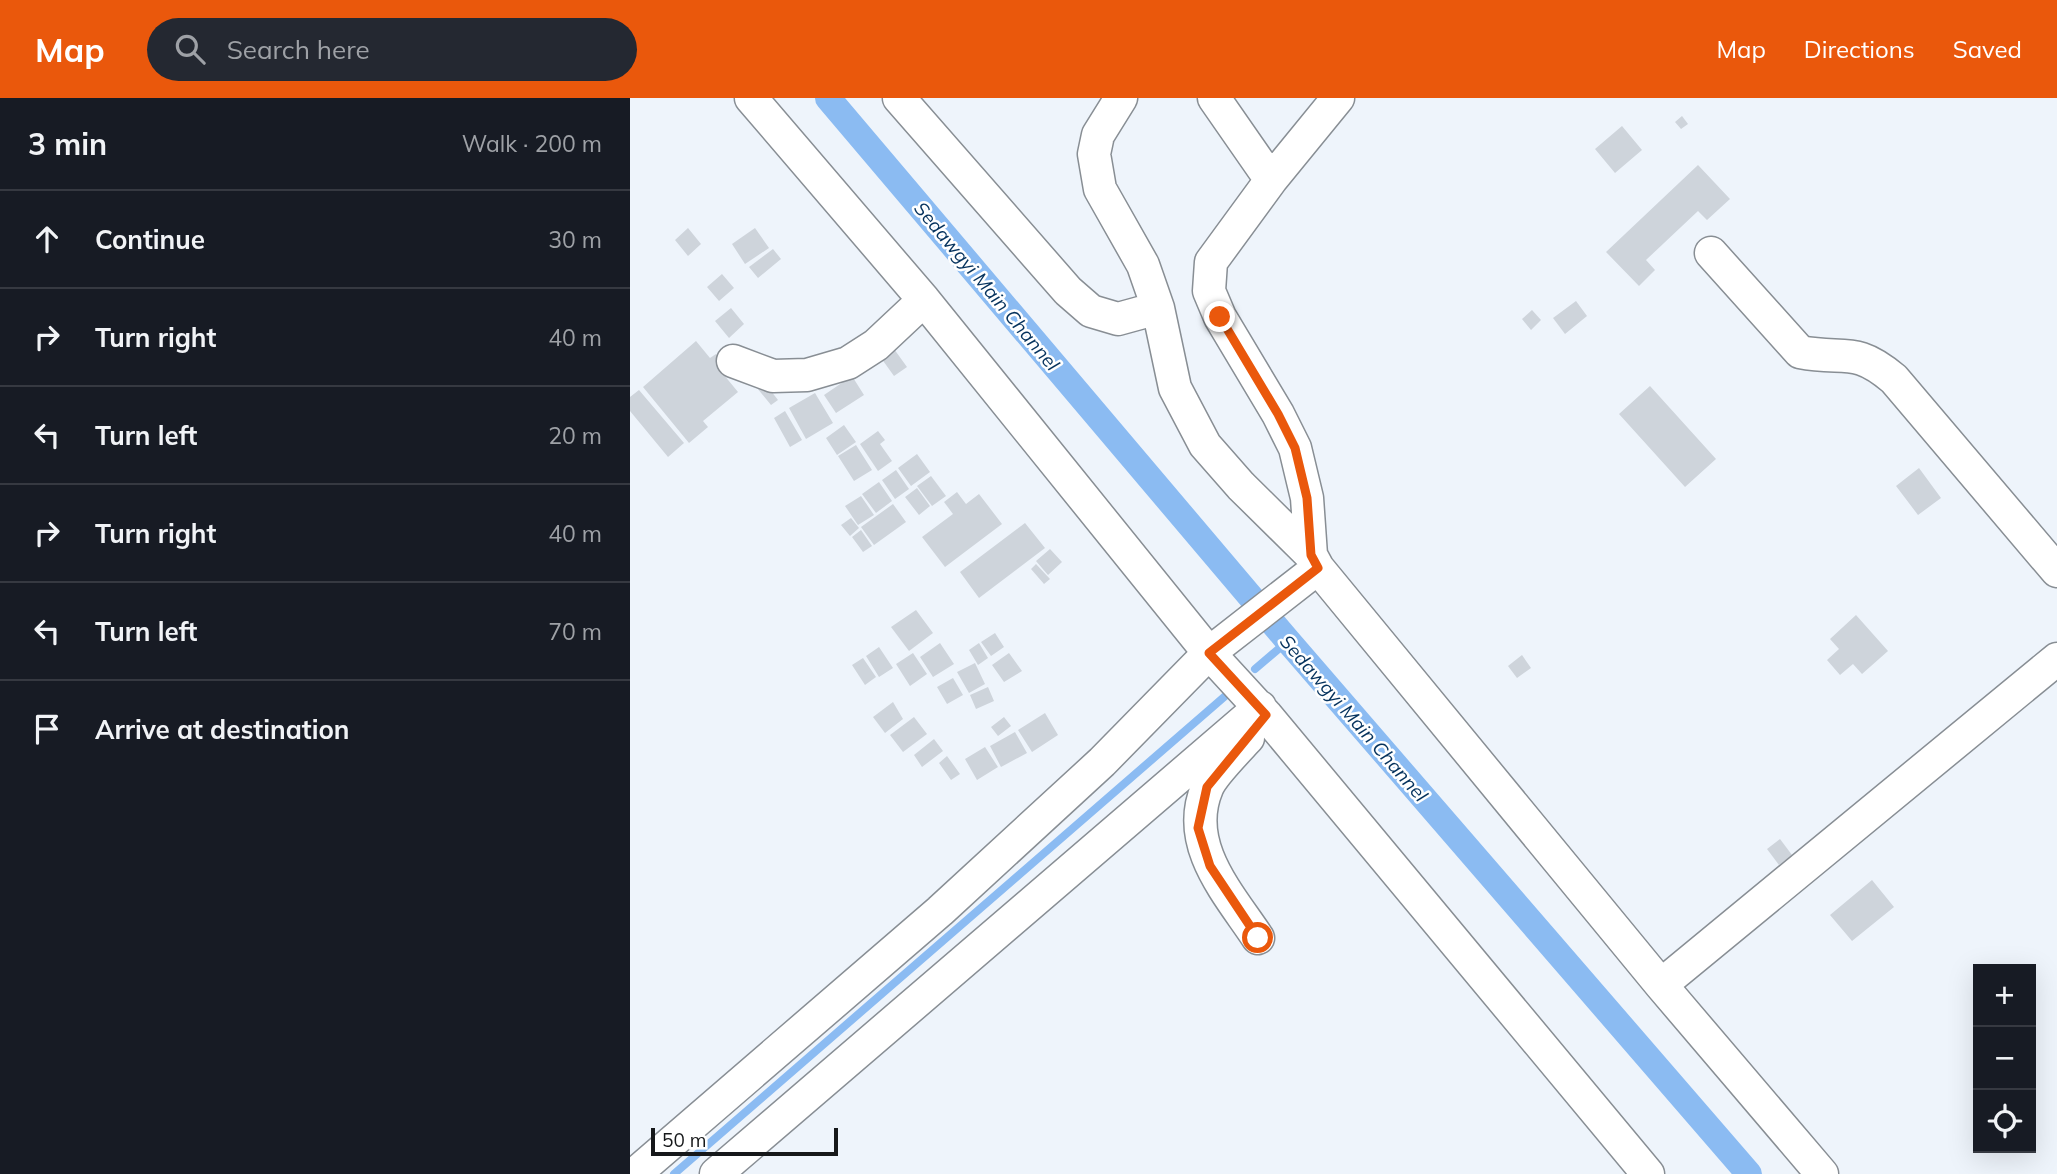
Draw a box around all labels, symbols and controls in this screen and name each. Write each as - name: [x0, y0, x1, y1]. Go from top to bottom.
- search box: [147, 18, 637, 81]
- text: Map: [35, 29, 105, 70]
- icon: search: [171, 30, 209, 68]
- text: Search here: [227, 33, 370, 66]
- text: Map: [1716, 34, 1766, 64]
- text: Directions: [1804, 34, 1915, 64]
- text: Saved: [1953, 34, 2022, 64]
- text: 3 min: [28, 125, 107, 163]
- text: Walk · 200 m: [462, 129, 602, 158]
- water label: Sedawgyi Main Channel: [909, 197, 1065, 376]
- icon: ahead: [28, 220, 66, 258]
- text: Continue: [95, 223, 205, 256]
- text: 30 m: [548, 225, 602, 254]
- route end: [1204, 301, 1235, 332]
- icon: right: [28, 318, 66, 356]
- text: Turn right: [95, 321, 216, 354]
- text: 40 m: [548, 323, 602, 352]
- icon: left: [28, 416, 66, 454]
- text: Turn left: [95, 419, 197, 452]
- text: 20 m: [548, 421, 602, 450]
- icon: right: [28, 514, 66, 552]
- text: Turn right: [95, 517, 216, 550]
- text: 40 m: [548, 519, 602, 548]
- icon: left: [28, 612, 66, 650]
- text: Turn left: [95, 615, 197, 648]
- text: 70 m: [548, 617, 602, 646]
- water label: Sedawgyi Main Channel: [1275, 630, 1433, 807]
- icon: arrive: [28, 710, 66, 748]
- text: Arrive at destination: [95, 713, 350, 746]
- route start: [1242, 922, 1273, 953]
- map controls: [1973, 964, 2036, 1153]
- button: +: [1973, 964, 2036, 1027]
- button: −: [1973, 1027, 2036, 1090]
- button: locate: [1973, 1090, 2036, 1153]
- scale bar: [651, 1125, 838, 1157]
- text: 50 m: [662, 1128, 706, 1152]

